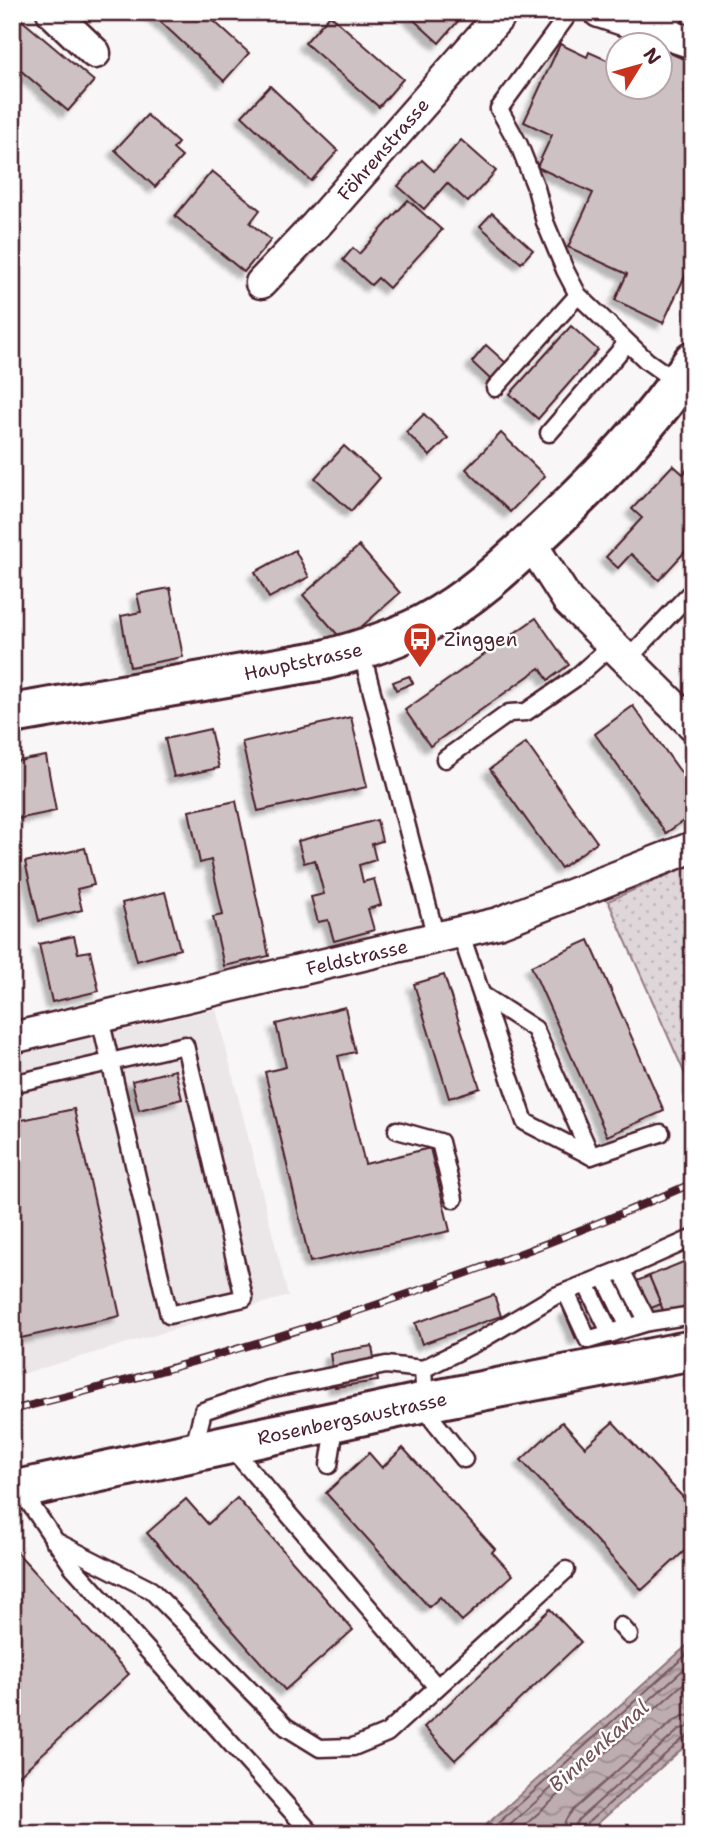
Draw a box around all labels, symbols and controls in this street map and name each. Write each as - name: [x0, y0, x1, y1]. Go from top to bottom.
- north arrow: [604, 32, 674, 102]
- text: N: [638, 43, 667, 70]
- street label: Föhrenstrasse: [332, 93, 435, 206]
- bus stop icon: Zinggen: [401, 620, 439, 669]
- place label: Zinggen: [444, 627, 517, 652]
- street label: Hauptstrasse: [242, 637, 365, 686]
- street label: Feldstrasse: [304, 934, 410, 981]
- street label: Rosenbergsaustrasse: [255, 1386, 449, 1451]
- water label: Binnenkanal: [543, 1693, 655, 1799]

